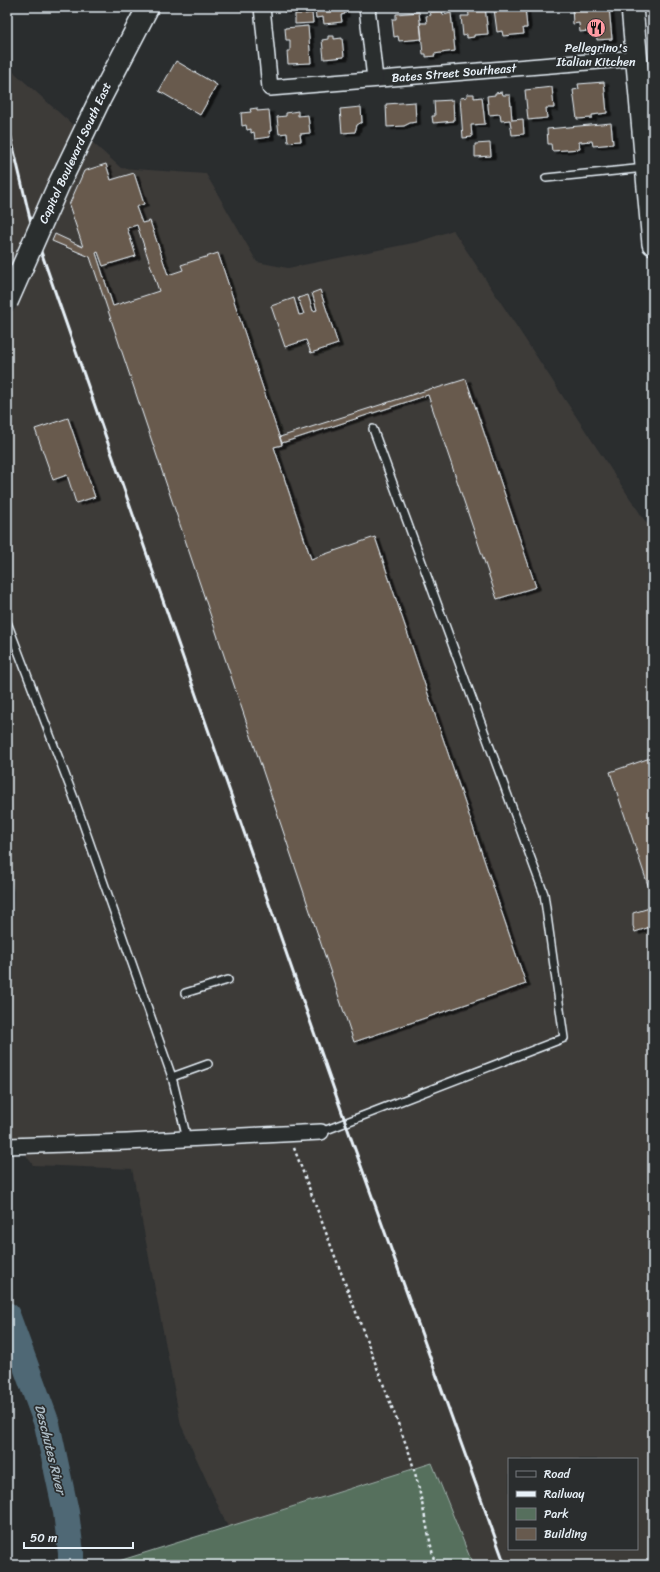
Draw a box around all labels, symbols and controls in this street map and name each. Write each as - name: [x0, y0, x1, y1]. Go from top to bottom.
- restaurant icon: Pellegrino's Italian Kitchen: [585, 17, 607, 39]
- place label: Pellegrino's Italian Kitchen: [555, 37, 636, 73]
- street label: Bates Street Southeast: [391, 57, 518, 89]
- street label: Capitol Boulevard South East: [32, 78, 118, 228]
- water label: Deschutes River: [28, 1402, 73, 1499]
- legend: [508, 1458, 638, 1550]
- text: Road: [544, 1463, 571, 1485]
- text: Railway: [544, 1483, 585, 1505]
- text: Park: [544, 1503, 569, 1525]
- text: Building: [544, 1523, 587, 1545]
- scale bar: [24, 1524, 133, 1550]
- text: 50 m: [30, 1527, 57, 1549]

